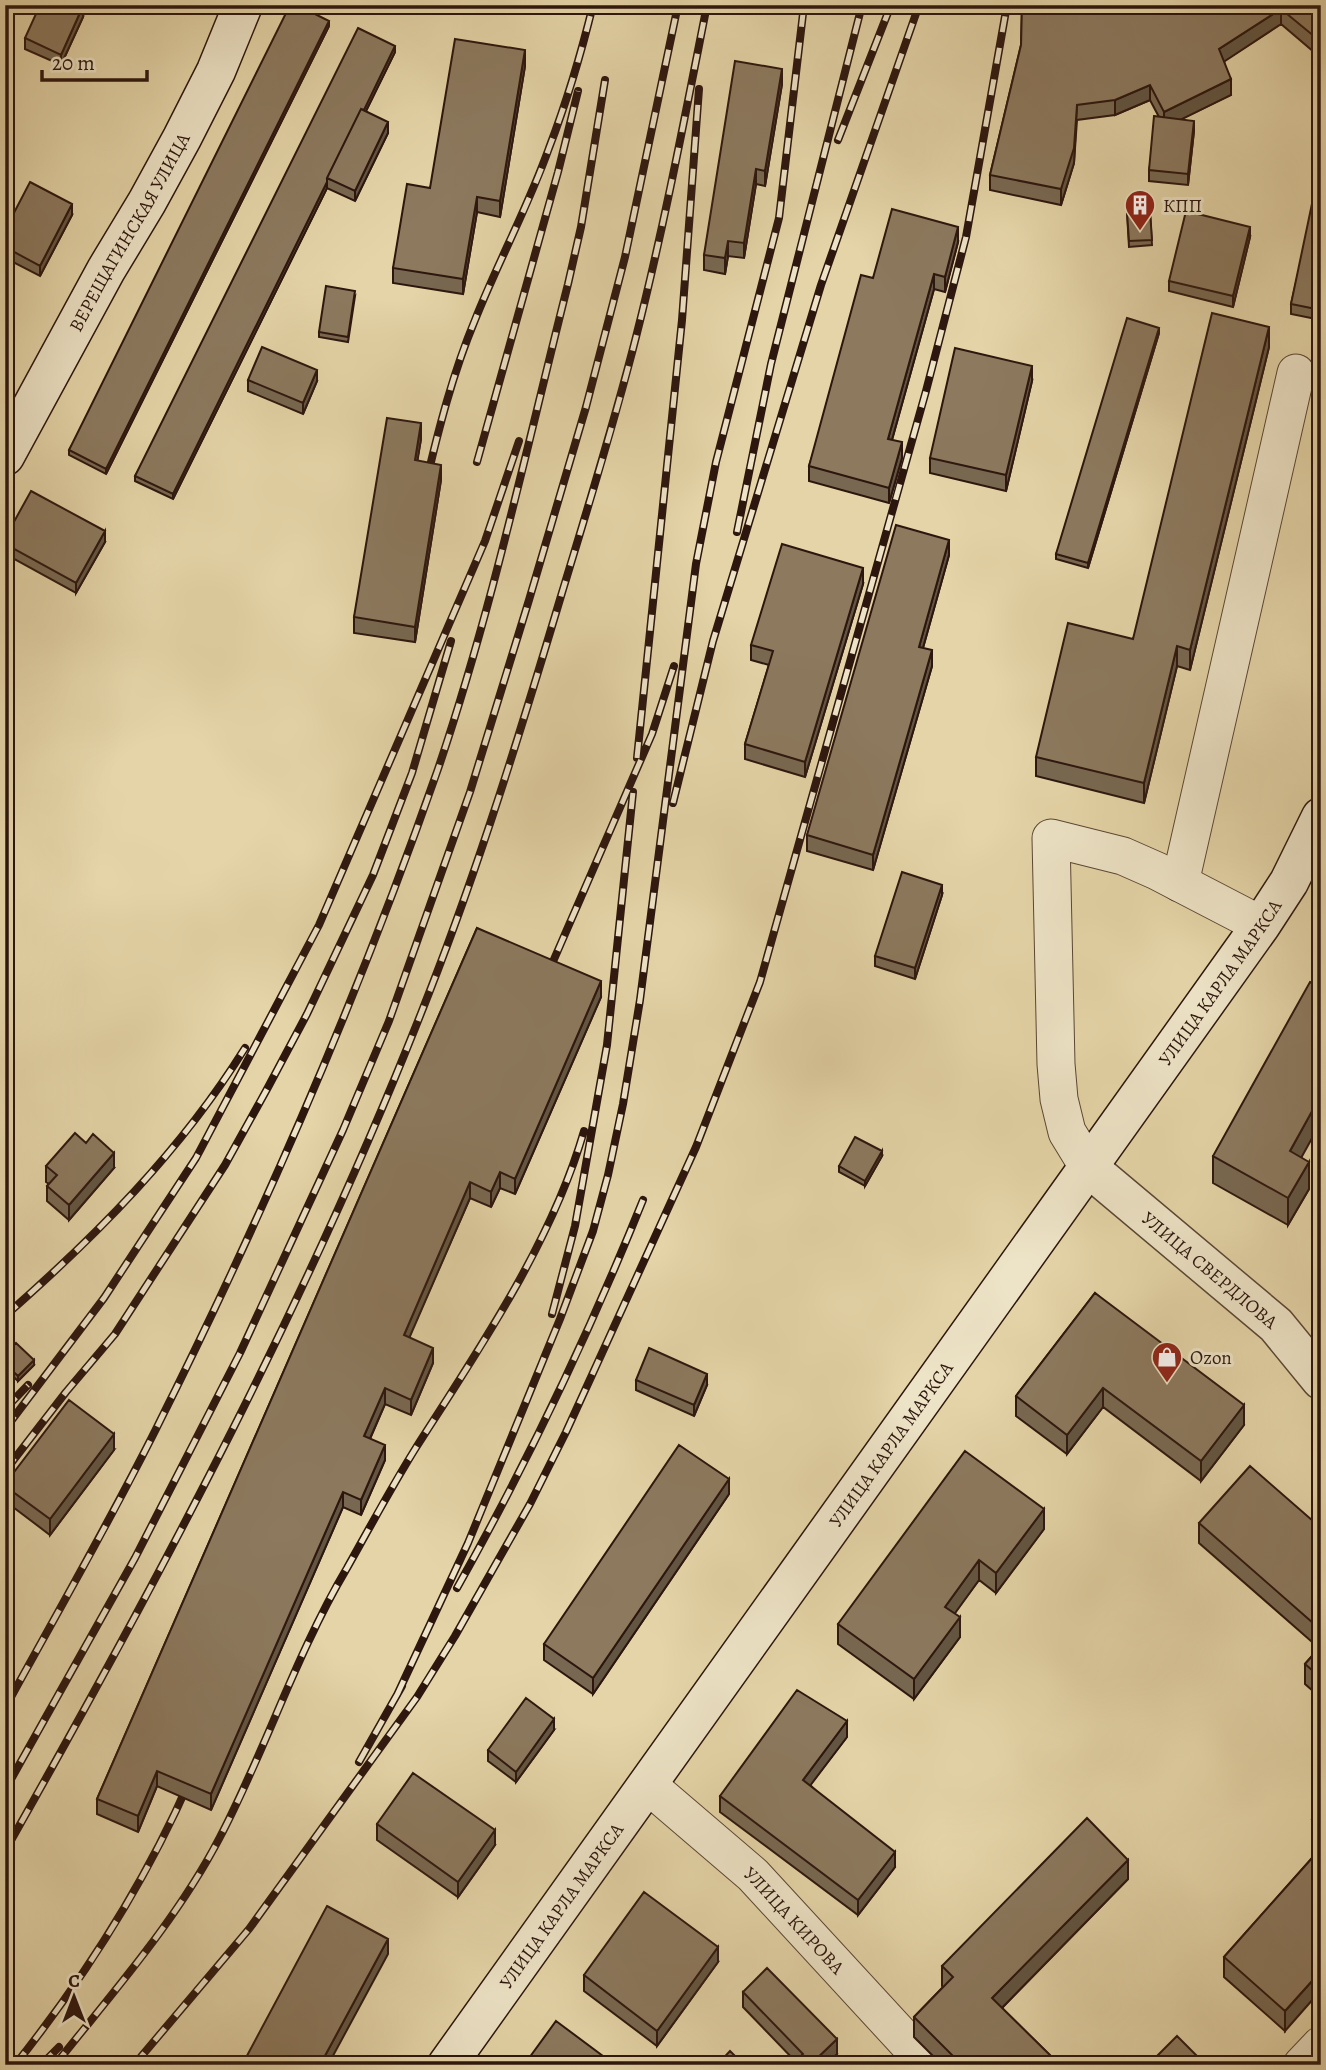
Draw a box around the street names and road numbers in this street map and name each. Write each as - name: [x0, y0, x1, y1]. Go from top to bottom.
- street label: ВЕРЕЩАГИНСКАЯ УЛИЦА: [63, 128, 197, 337]
- street label: УЛИЦА КАРЛА МАРКСА: [1152, 894, 1289, 1071]
- street label: УЛИЦА СВЕРДЛОВА: [1136, 1206, 1284, 1336]
- street label: УЛИЦА КАРЛА МАРКСА: [823, 1356, 960, 1533]
- street label: УЛИЦА КАРЛА МАРКСА: [494, 1817, 630, 1994]
- street label: УЛИЦА КИРОВА: [738, 1861, 851, 1981]

